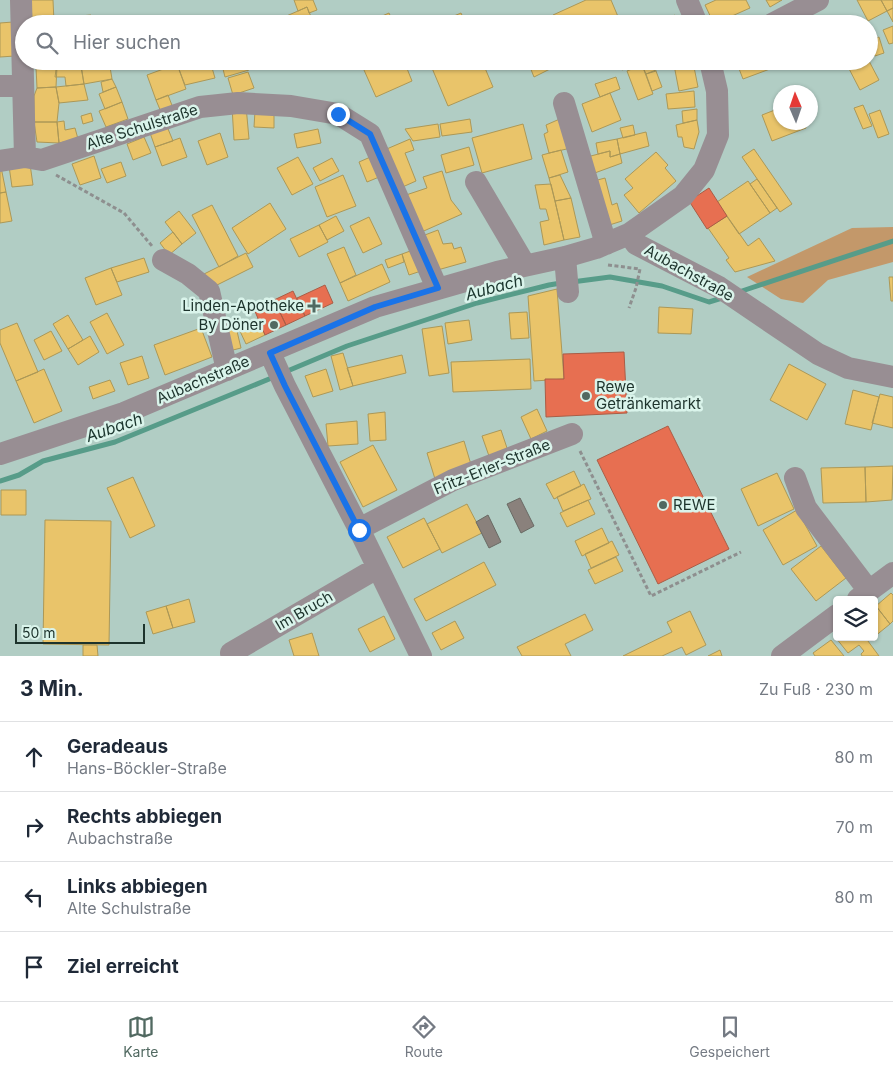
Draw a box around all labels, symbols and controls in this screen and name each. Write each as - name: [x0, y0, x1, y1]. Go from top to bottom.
- search box: [15, 15, 878, 70]
- icon: search: [33, 29, 61, 57]
- text: Hier suchen: [73, 31, 181, 54]
- north arrow: [773, 85, 818, 130]
- street label: Alte Schulstraße: [84, 100, 200, 154]
- route end: [327, 103, 350, 126]
- street label: Aubachstraße: [641, 240, 737, 305]
- water label: Aubach: [462, 270, 525, 305]
- place label: Linden-Apotheke: [182, 296, 304, 315]
- marker: Linden-Apotheke: [308, 300, 320, 312]
- place label: By Döner: [198, 315, 264, 334]
- marker: By Döner: [268, 319, 280, 331]
- street label: Aubachstraße: [153, 351, 252, 408]
- place label: Rewe Getränkemarkt: [596, 377, 701, 413]
- marker: Rewe Getränkemarkt: [580, 390, 592, 402]
- water label: Aubach: [82, 408, 145, 446]
- street label: Fritz-Erler-Straße: [431, 435, 553, 499]
- place label: REWE: [673, 495, 715, 514]
- marker: REWE: [657, 499, 669, 511]
- route start: [348, 519, 371, 542]
- street label: Im Bruch: [272, 587, 336, 635]
- map controls: [833, 596, 878, 641]
- button: layers: [833, 596, 878, 641]
- scale bar: [15, 621, 145, 644]
- text: 50 m: [22, 624, 56, 641]
- text: 3 Min.: [20, 676, 84, 701]
- text: Zu Fuß · 230 m: [759, 679, 873, 699]
- text: Geradeaus: [67, 735, 168, 758]
- icon: ahead: [20, 743, 48, 771]
- text: 80 m: [834, 747, 873, 767]
- text: Hans-Böckler-Straße: [67, 758, 227, 778]
- text: Rechts abbiegen: [67, 805, 222, 828]
- icon: right: [20, 813, 48, 841]
- text: 70 m: [836, 817, 873, 837]
- text: Aubachstraße: [67, 828, 173, 848]
- text: Links abbiegen: [67, 875, 208, 898]
- icon: left: [20, 883, 48, 911]
- text: 80 m: [834, 887, 873, 907]
- text: Alte Schulstraße: [67, 898, 191, 918]
- icon: arrive: [20, 953, 48, 981]
- text: Ziel erreicht: [67, 955, 179, 978]
- tab: Karte: [123, 1013, 159, 1060]
- tab: Route: [405, 1013, 443, 1060]
- tab: Gespeichert: [689, 1013, 770, 1060]

